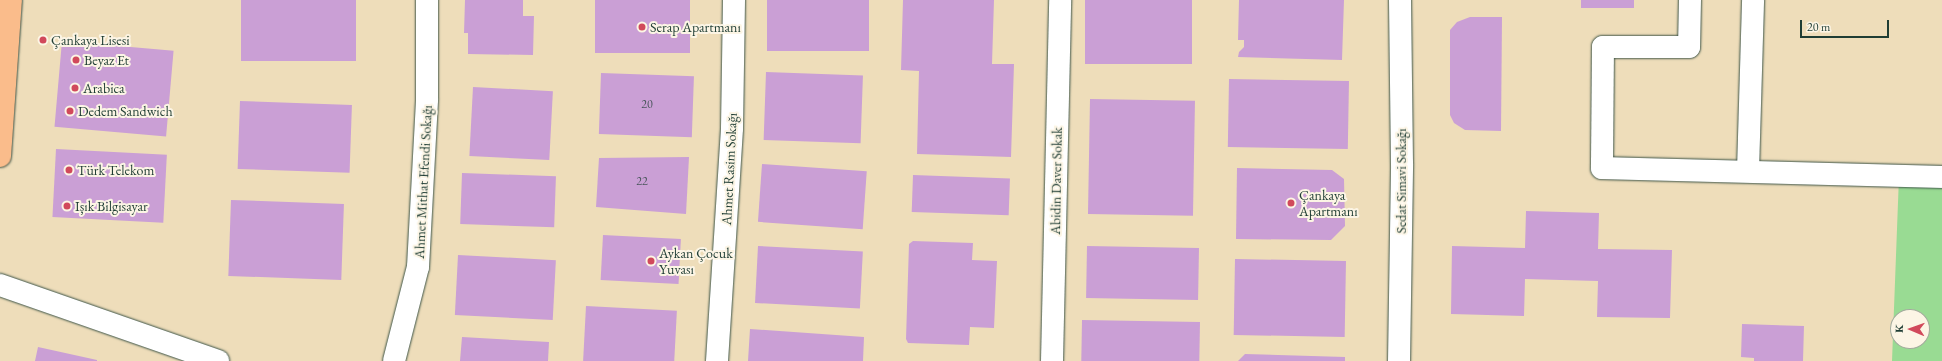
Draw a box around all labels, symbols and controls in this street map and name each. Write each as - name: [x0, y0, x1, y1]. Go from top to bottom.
- scale bar: [1802, 12, 1891, 38]
- place label: Serap Apartmanı: [650, 19, 741, 35]
- text: 20 m: [1807, 19, 1830, 35]
- marker: Serap Apartmanı: [637, 22, 647, 32]
- place label: Çankaya Lisesi: [51, 32, 130, 48]
- marker: Çankaya Lisesi: [38, 35, 48, 45]
- place label: Beyaz Et: [84, 52, 129, 68]
- marker: Beyaz Et: [71, 55, 81, 65]
- place label: Arabica: [83, 80, 125, 96]
- marker: Arabica: [70, 83, 80, 93]
- house number: 20: [641, 98, 653, 112]
- place label: Dedem Sandwich: [78, 103, 173, 119]
- street label: Ahmet Mithat Efendi Sokağı: [411, 105, 435, 259]
- marker: Dedem Sandwich: [65, 106, 75, 116]
- street label: Ahmet Rasim Sokağı: [718, 112, 740, 226]
- street label: Abidin Daver Sokak: [1047, 127, 1065, 235]
- street label: Sedat Simavi Sokağı: [1393, 128, 1409, 234]
- place label: Türk Telekom: [77, 162, 154, 178]
- marker: Türk Telekom: [64, 165, 74, 175]
- house number: 22: [636, 175, 648, 189]
- place label: Çankaya Apartmanı: [1299, 187, 1358, 220]
- place label: Işık Bilgisayar: [75, 198, 148, 214]
- marker: Çankaya Apartmanı: [1286, 198, 1296, 208]
- marker: Işık Bilgisayar: [62, 201, 72, 211]
- place label: Aykan Çocuk Yuvası: [659, 245, 733, 278]
- marker: Aykan Çocuk Yuvası: [646, 256, 656, 266]
- north arrow: [1890, 309, 1930, 349]
- text: K: [1892, 324, 1906, 333]

